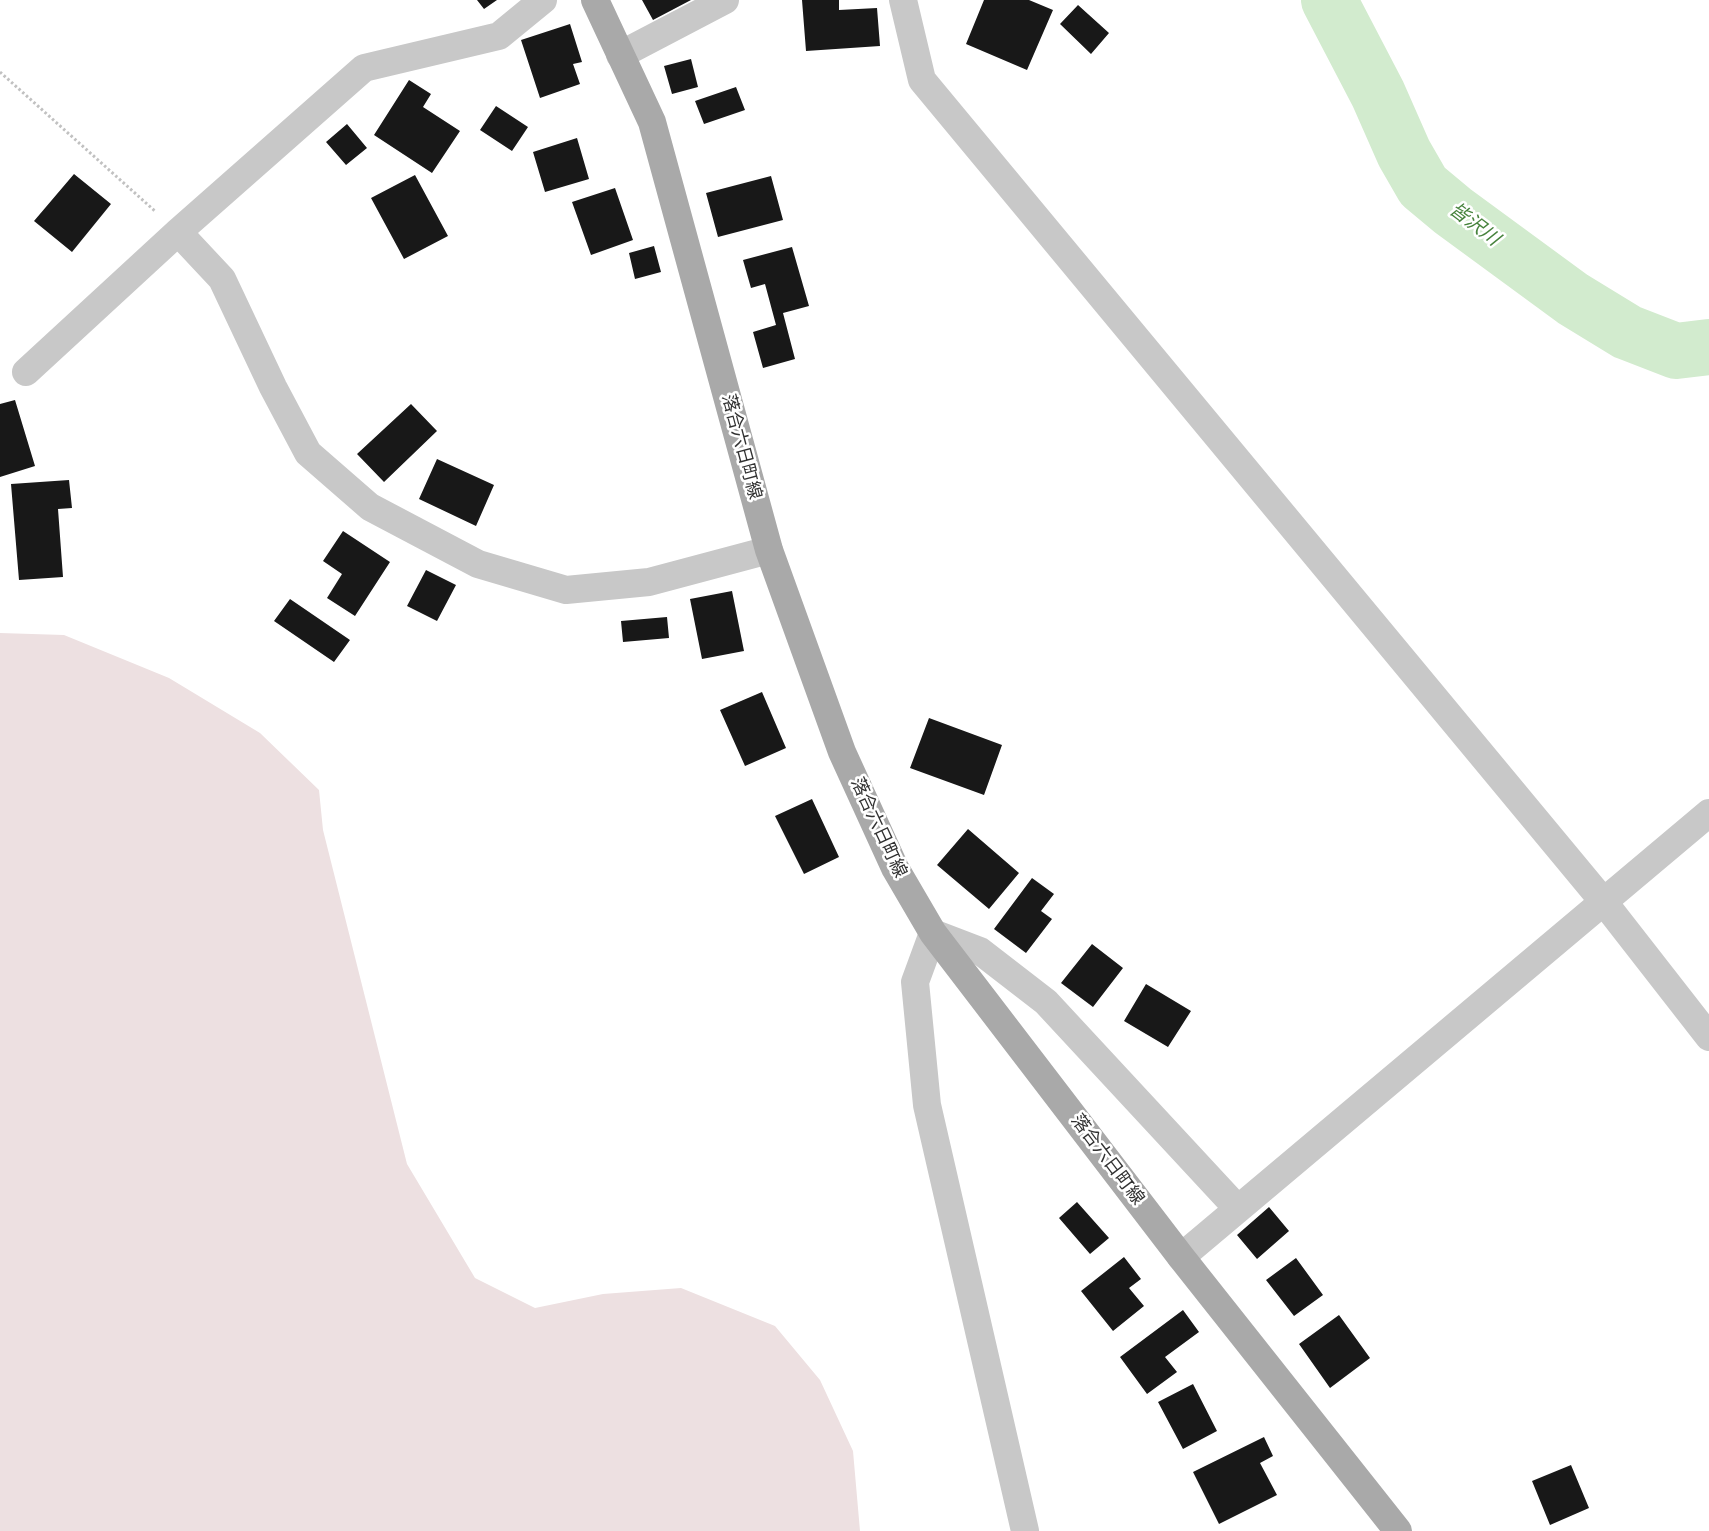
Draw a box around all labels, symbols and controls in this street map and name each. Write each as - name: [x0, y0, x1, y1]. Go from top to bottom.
- water label: 皆沢川: [1444, 199, 1504, 251]
- street label: 落合六日町線: [717, 392, 765, 502]
- street label: 落合六日町線: [845, 774, 911, 882]
- street label: 落合六日町線: [1066, 1110, 1148, 1210]

